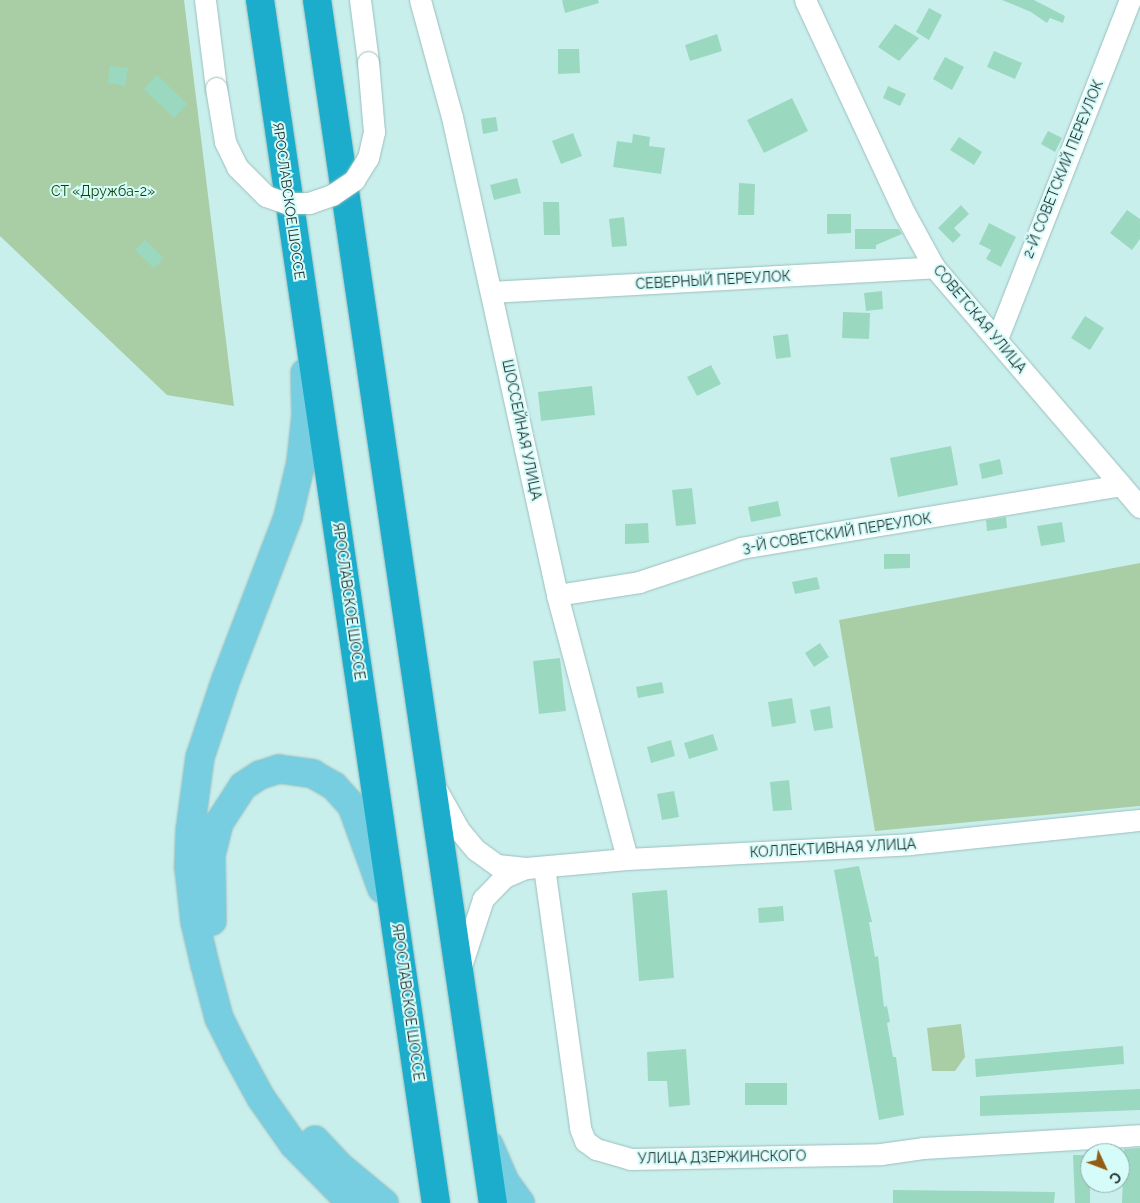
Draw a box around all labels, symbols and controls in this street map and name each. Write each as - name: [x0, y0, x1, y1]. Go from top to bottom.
- street label: 2-Й СОВЕТСКИЙ ПЕРЕУЛОК: [1019, 77, 1107, 261]
- street label: ЯРОСЛАВСКОЕ ШОССЕ: [270, 121, 308, 281]
- park label: СТ «Дружба-2»: [51, 183, 155, 199]
- street label: СОВЕТСКАЯ УЛИЦА: [930, 262, 1030, 376]
- street label: СЕВЕРНЫЙ ПЕРЕУЛОК: [635, 268, 791, 292]
- street label: ШОССЕЙНАЯ УЛИЦА: [499, 358, 545, 502]
- street label: 3-Й СОВЕТСКИЙ ПЕРЕУЛОК: [741, 510, 933, 556]
- street label: ЯРОСЛАВСКОЕ ШОССЕ: [330, 521, 368, 681]
- street label: КОЛЛЕКТИВНАЯ УЛИЦА: [749, 835, 917, 861]
- street label: ЯРОСЛАВСКОЕ ШОССЕ: [389, 922, 427, 1082]
- north arrow: [1080, 1143, 1130, 1193]
- street label: УЛИЦА ДЗЕРЖИНСКОГО: [637, 1147, 807, 1167]
- text: С: [1106, 1169, 1124, 1187]

